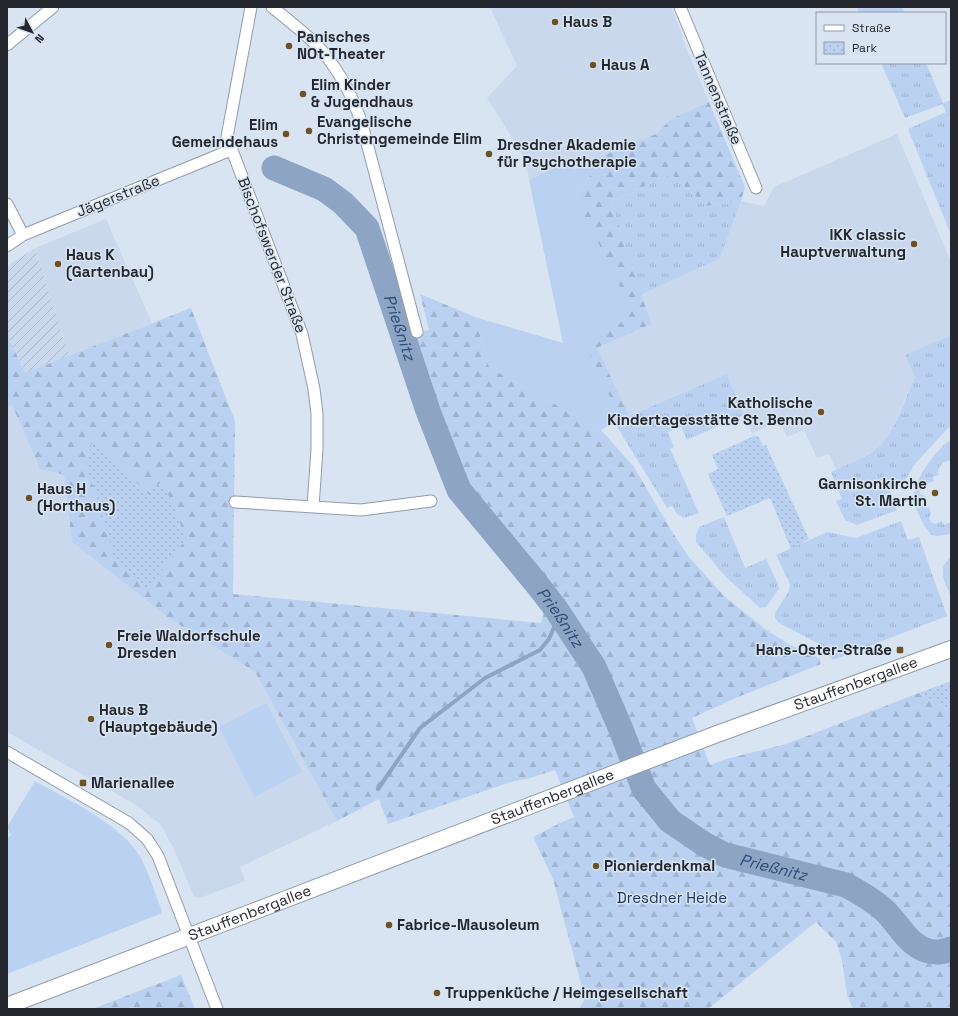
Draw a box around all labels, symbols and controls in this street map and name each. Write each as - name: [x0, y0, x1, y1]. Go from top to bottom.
- north arrow: [12, 12, 52, 52]
- place label: Haus B: [563, 12, 612, 31]
- legend: [816, 12, 946, 64]
- marker: Haus B: [550, 17, 560, 27]
- text: Straße: [852, 20, 891, 36]
- place label: Panisches NOt-Theater: [297, 27, 385, 63]
- text: N: [32, 31, 47, 46]
- text: Park: [852, 40, 877, 56]
- marker: Panisches NOt-Theater: [284, 41, 294, 51]
- street label: Tannenstraße: [690, 48, 747, 147]
- place label: Haus A: [601, 55, 650, 74]
- marker: Haus A: [588, 60, 598, 70]
- place label: Elim Kinder & Jugendhaus: [311, 75, 414, 111]
- marker: Elim Kinder & Jugendhaus: [298, 89, 308, 99]
- place label: Evangelische Christengemeinde Elim: [317, 112, 482, 148]
- place label: Elim Gemeindehaus: [172, 115, 278, 151]
- marker: Evangelische Christengemeinde Elim: [304, 126, 314, 136]
- marker: Elim Gemeindehaus: [281, 129, 291, 139]
- place label: Dresdner Akademie für Psychotherapie: [497, 135, 637, 171]
- marker: Dresdner Akademie für Psychotherapie: [484, 149, 494, 159]
- street label: Jägerstraße: [73, 170, 162, 221]
- street label: Bischofswerder Straße: [234, 174, 311, 336]
- place label: IKK classic Hauptverwaltung: [780, 225, 906, 261]
- marker: IKK classic Hauptverwaltung: [909, 239, 919, 249]
- place label: Haus K (Gartenbau): [66, 245, 154, 281]
- marker: Haus K (Gartenbau): [53, 259, 63, 269]
- water label: Prießnitz: [379, 291, 421, 365]
- place label: Katholische Kindertagesstätte St. Benno: [607, 393, 813, 429]
- marker: Katholische Kindertagesstätte St. Benno: [816, 407, 826, 417]
- place label: Garnisonkirche St. Martin: [818, 474, 927, 510]
- place label: Haus H (Horthaus): [37, 479, 115, 515]
- marker: Garnisonkirche St. Martin: [930, 488, 940, 498]
- marker: Haus H (Horthaus): [24, 493, 34, 503]
- water label: Prießnitz: [532, 583, 589, 653]
- place label: Freie Waldorfschule Dresden: [117, 626, 261, 662]
- marker: Freie Waldorfschule Dresden: [104, 640, 114, 650]
- place label: Hans-Oster-Straße: [756, 640, 892, 659]
- marker: Hans-Oster-Straße: [895, 645, 905, 655]
- street label: Stauffenbergallee: [791, 652, 920, 714]
- place label: Haus B (Hauptgebäude): [99, 700, 218, 736]
- marker: Haus B (Hauptgebäude): [86, 714, 96, 724]
- street label: Stauffenbergallee: [488, 764, 616, 829]
- place label: Marienallee: [91, 773, 175, 792]
- marker: Marienallee: [78, 778, 88, 788]
- water label: Prießnitz: [738, 849, 811, 886]
- place label: Pionierdenkmal: [604, 856, 715, 875]
- marker: Pionierdenkmal: [591, 861, 601, 871]
- street label: Stauffenbergallee: [185, 880, 314, 945]
- park label: Dresdner Heide: [617, 888, 727, 907]
- place label: Fabrice-Mausoleum: [397, 915, 540, 934]
- marker: Fabrice-Mausoleum: [384, 920, 394, 930]
- place label: Truppenküche / Heimgesellschaft: [445, 983, 688, 1002]
- marker: Truppenküche / Heimgesellschaft: [432, 988, 442, 998]

